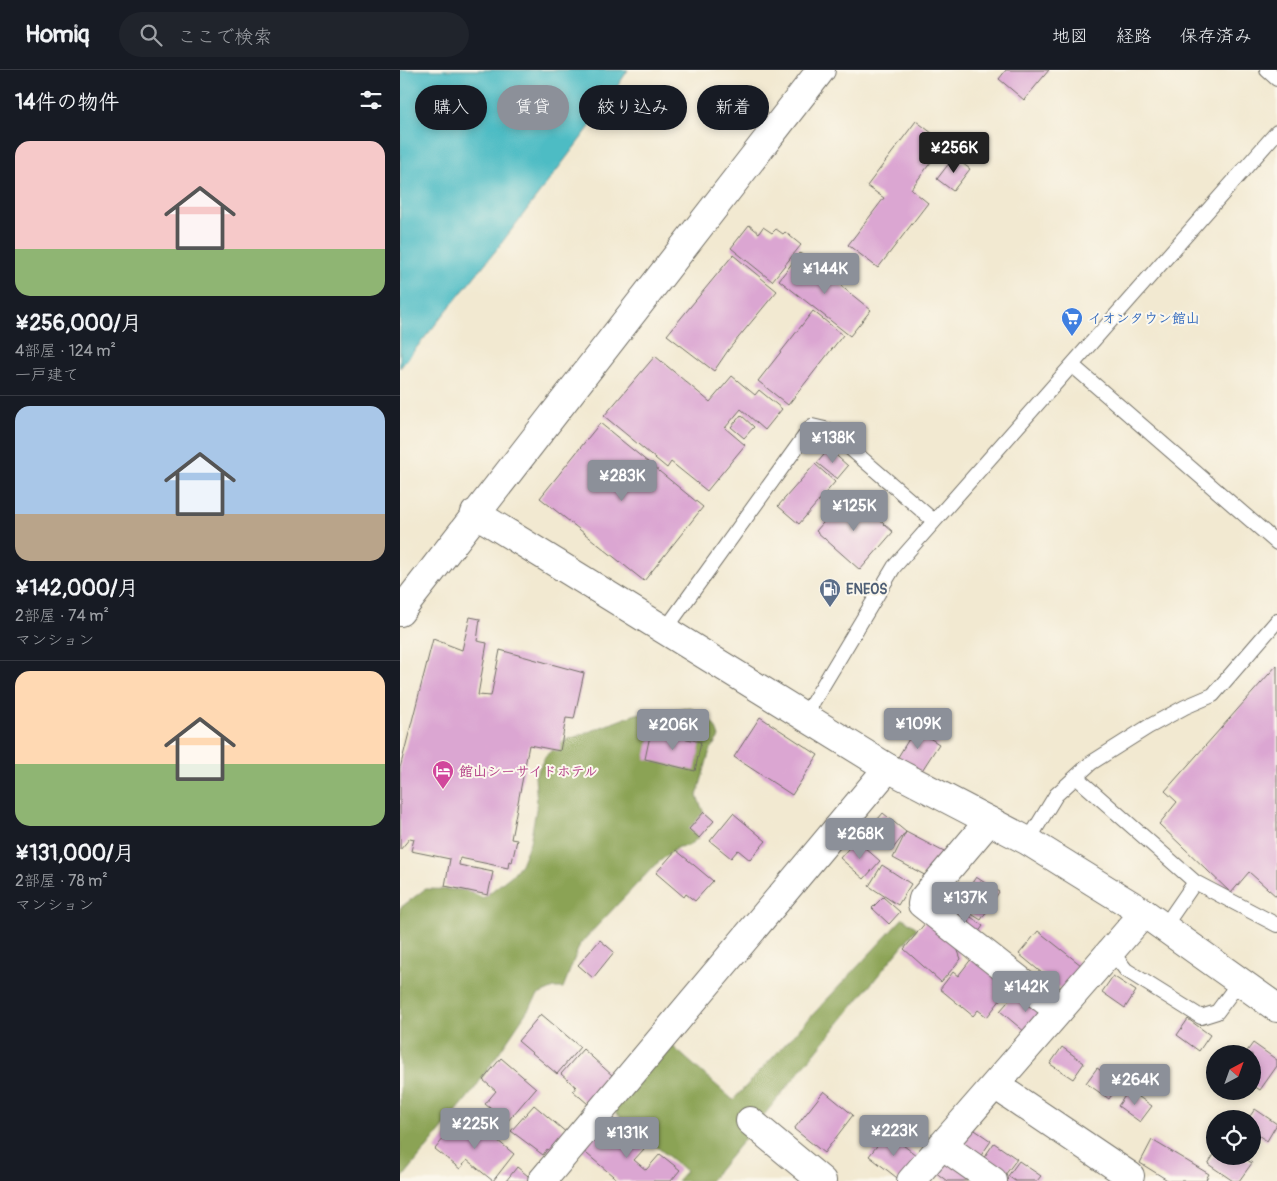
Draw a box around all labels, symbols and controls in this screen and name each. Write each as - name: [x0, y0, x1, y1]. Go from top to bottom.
- search box: [119, 12, 469, 57]
- text: Homiq: [25, 20, 89, 49]
- icon: search: [137, 21, 165, 49]
- text: ここで検索: [177, 25, 272, 49]
- text: 地図: [1052, 25, 1088, 48]
- text: 経路: [1116, 25, 1152, 48]
- text: 保存済み: [1180, 25, 1252, 48]
- chip: 購入: [415, 85, 487, 130]
- chip: 賃貸: [497, 85, 569, 130]
- chip: 絞り込み: [579, 85, 687, 130]
- chip: 新着: [697, 85, 769, 130]
- icon: filters: [357, 86, 385, 114]
- text: 14件の物件: [15, 89, 119, 116]
- pin: ¥256K: [919, 132, 989, 174]
- text: ¥256K: [930, 138, 978, 158]
- icon: home: [155, 173, 245, 263]
- pin: ¥144K: [790, 252, 860, 295]
- text: ¥144K: [802, 259, 848, 279]
- supermarket icon: イオンタウン館山: [1060, 306, 1084, 337]
- text: ¥256,000/月: [15, 310, 142, 337]
- place label: イオンタウン館山: [1088, 310, 1200, 327]
- text: 4部屋 · 124 m²: [15, 341, 116, 361]
- text: 一戸建て: [15, 365, 79, 385]
- pin: ¥138K: [798, 422, 868, 464]
- text: ¥138K: [811, 428, 855, 448]
- icon: home: [155, 439, 245, 529]
- pin: ¥283K: [587, 460, 657, 502]
- text: ¥283K: [599, 466, 645, 486]
- pin: ¥125K: [819, 490, 889, 532]
- text: ¥125K: [832, 496, 876, 516]
- text: ¥142,000/月: [15, 575, 139, 602]
- fuel station icon: ENEOS: [818, 577, 842, 608]
- place label: ENEOS: [846, 581, 887, 598]
- text: 2部屋 · 74 m²: [15, 606, 109, 626]
- text: マンション: [15, 630, 94, 650]
- icon: home: [155, 704, 245, 794]
- pin: ¥206K: [638, 708, 708, 751]
- pin: ¥109K: [883, 708, 953, 750]
- text: ¥109K: [895, 714, 941, 734]
- text: ¥206K: [648, 715, 698, 735]
- hotel icon: 館山シーサイドホテル: [431, 759, 455, 790]
- place label: 館山シーサイドホテル: [459, 763, 598, 780]
- pin: ¥268K: [825, 818, 895, 860]
- text: ¥268K: [836, 824, 884, 844]
- text: ¥131,000/月: [15, 840, 135, 867]
- text: 2部屋 · 78 m²: [15, 871, 108, 891]
- pin: ¥137K: [930, 882, 1000, 924]
- text: ¥137K: [943, 888, 987, 908]
- text: マンション: [15, 895, 94, 915]
- pin: ¥142K: [991, 970, 1061, 1013]
- text: ¥142K: [1003, 977, 1049, 997]
- north arrow: [1206, 1045, 1261, 1100]
- map controls: [1206, 1045, 1261, 1165]
- pin: ¥264K: [1100, 1064, 1170, 1106]
- text: ¥264K: [1111, 1070, 1159, 1090]
- pin: ¥225K: [440, 1108, 510, 1150]
- button: locate: [1206, 1110, 1261, 1165]
- text: ¥225K: [451, 1114, 499, 1134]
- pin: ¥223K: [859, 1114, 929, 1157]
- pin: ¥131K: [592, 1116, 662, 1159]
- text: ¥223K: [870, 1121, 918, 1141]
- text: ¥131K: [606, 1123, 648, 1143]

